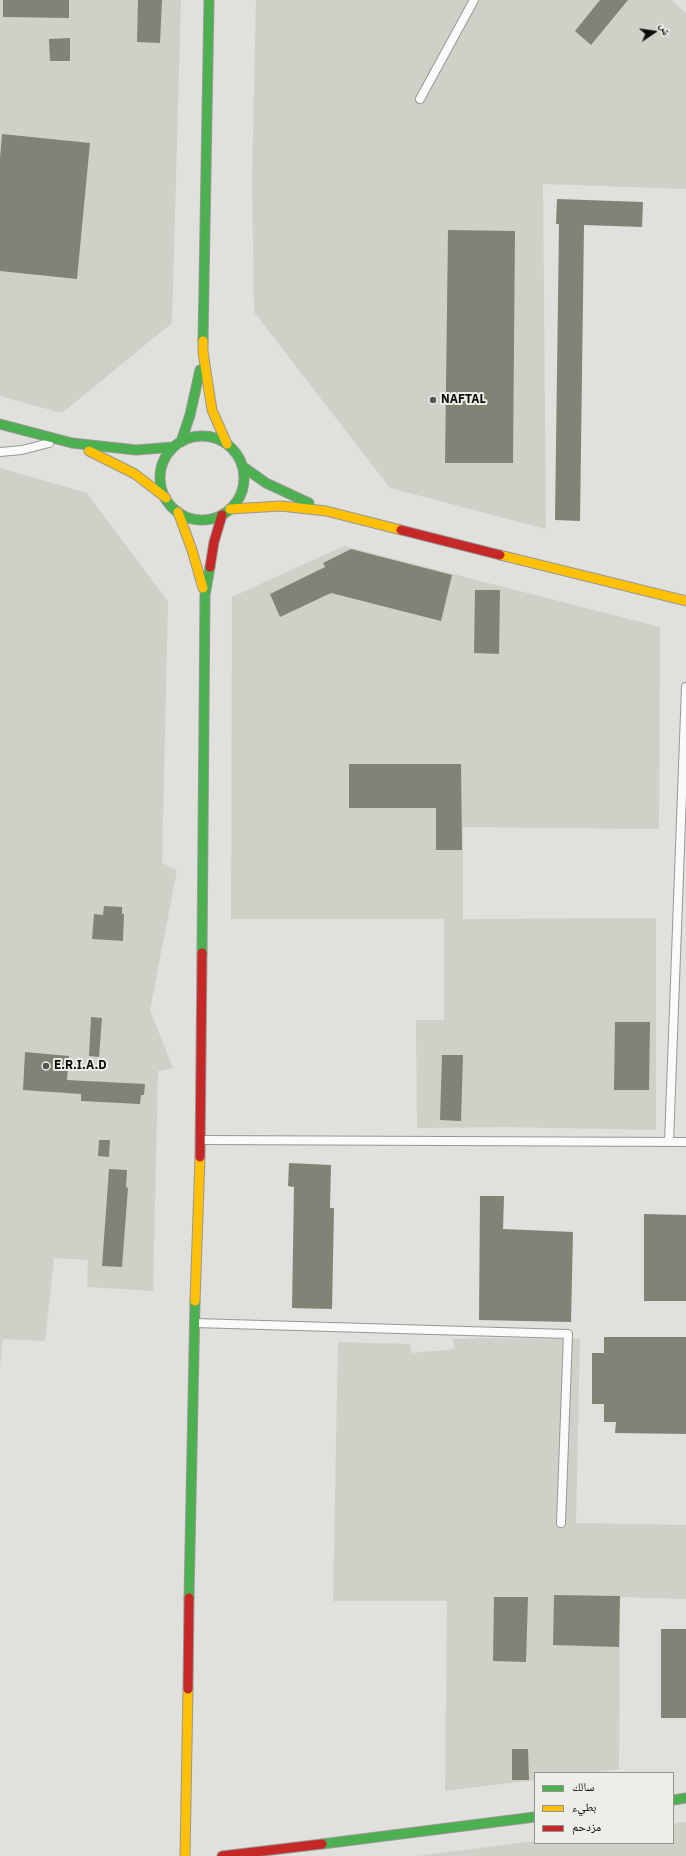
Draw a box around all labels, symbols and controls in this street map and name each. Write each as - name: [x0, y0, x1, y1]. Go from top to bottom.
- north arrow: [634, 12, 674, 52]
- text: ش: [658, 22, 674, 37]
- place label: NAFTAL: [441, 393, 486, 407]
- marker: NAFTAL: [428, 395, 438, 405]
- place label: E.R.I.A.D: [54, 1059, 106, 1073]
- marker: E.R.I.A.D: [41, 1061, 51, 1071]
- legend: [534, 1772, 674, 1844]
- text: سالك: [572, 1779, 594, 1794]
- text: بطيء: [572, 1799, 596, 1814]
- text: مزدحم: [572, 1819, 601, 1834]

